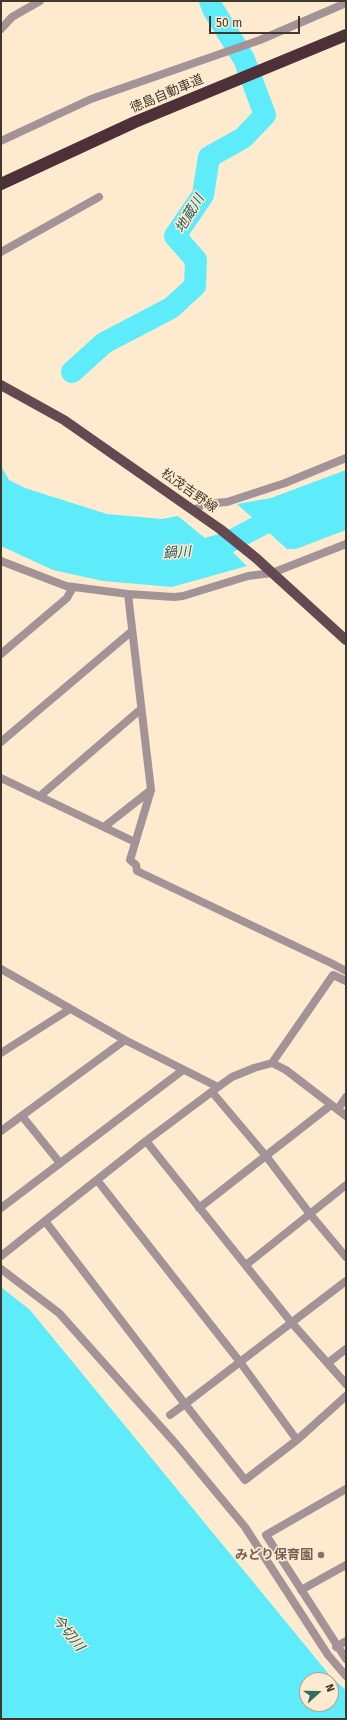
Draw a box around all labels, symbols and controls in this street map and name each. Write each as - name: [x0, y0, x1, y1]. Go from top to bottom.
- scale bar: [211, 8, 302, 34]
- text: 50 m: [216, 16, 242, 30]
- street label: 徳島自動車道: [128, 72, 206, 116]
- water label: 地蔵川: [172, 192, 208, 236]
- street label: 松茂吉野線: [158, 466, 220, 516]
- water label: 鍋川: [162, 544, 192, 562]
- place label: みどり保育園: [235, 1547, 313, 1563]
- marker: みどり保育園: [316, 1550, 326, 1560]
- water label: 今切川: [48, 1611, 88, 1655]
- north arrow: [299, 1672, 339, 1712]
- text: N: [322, 1682, 337, 1694]

